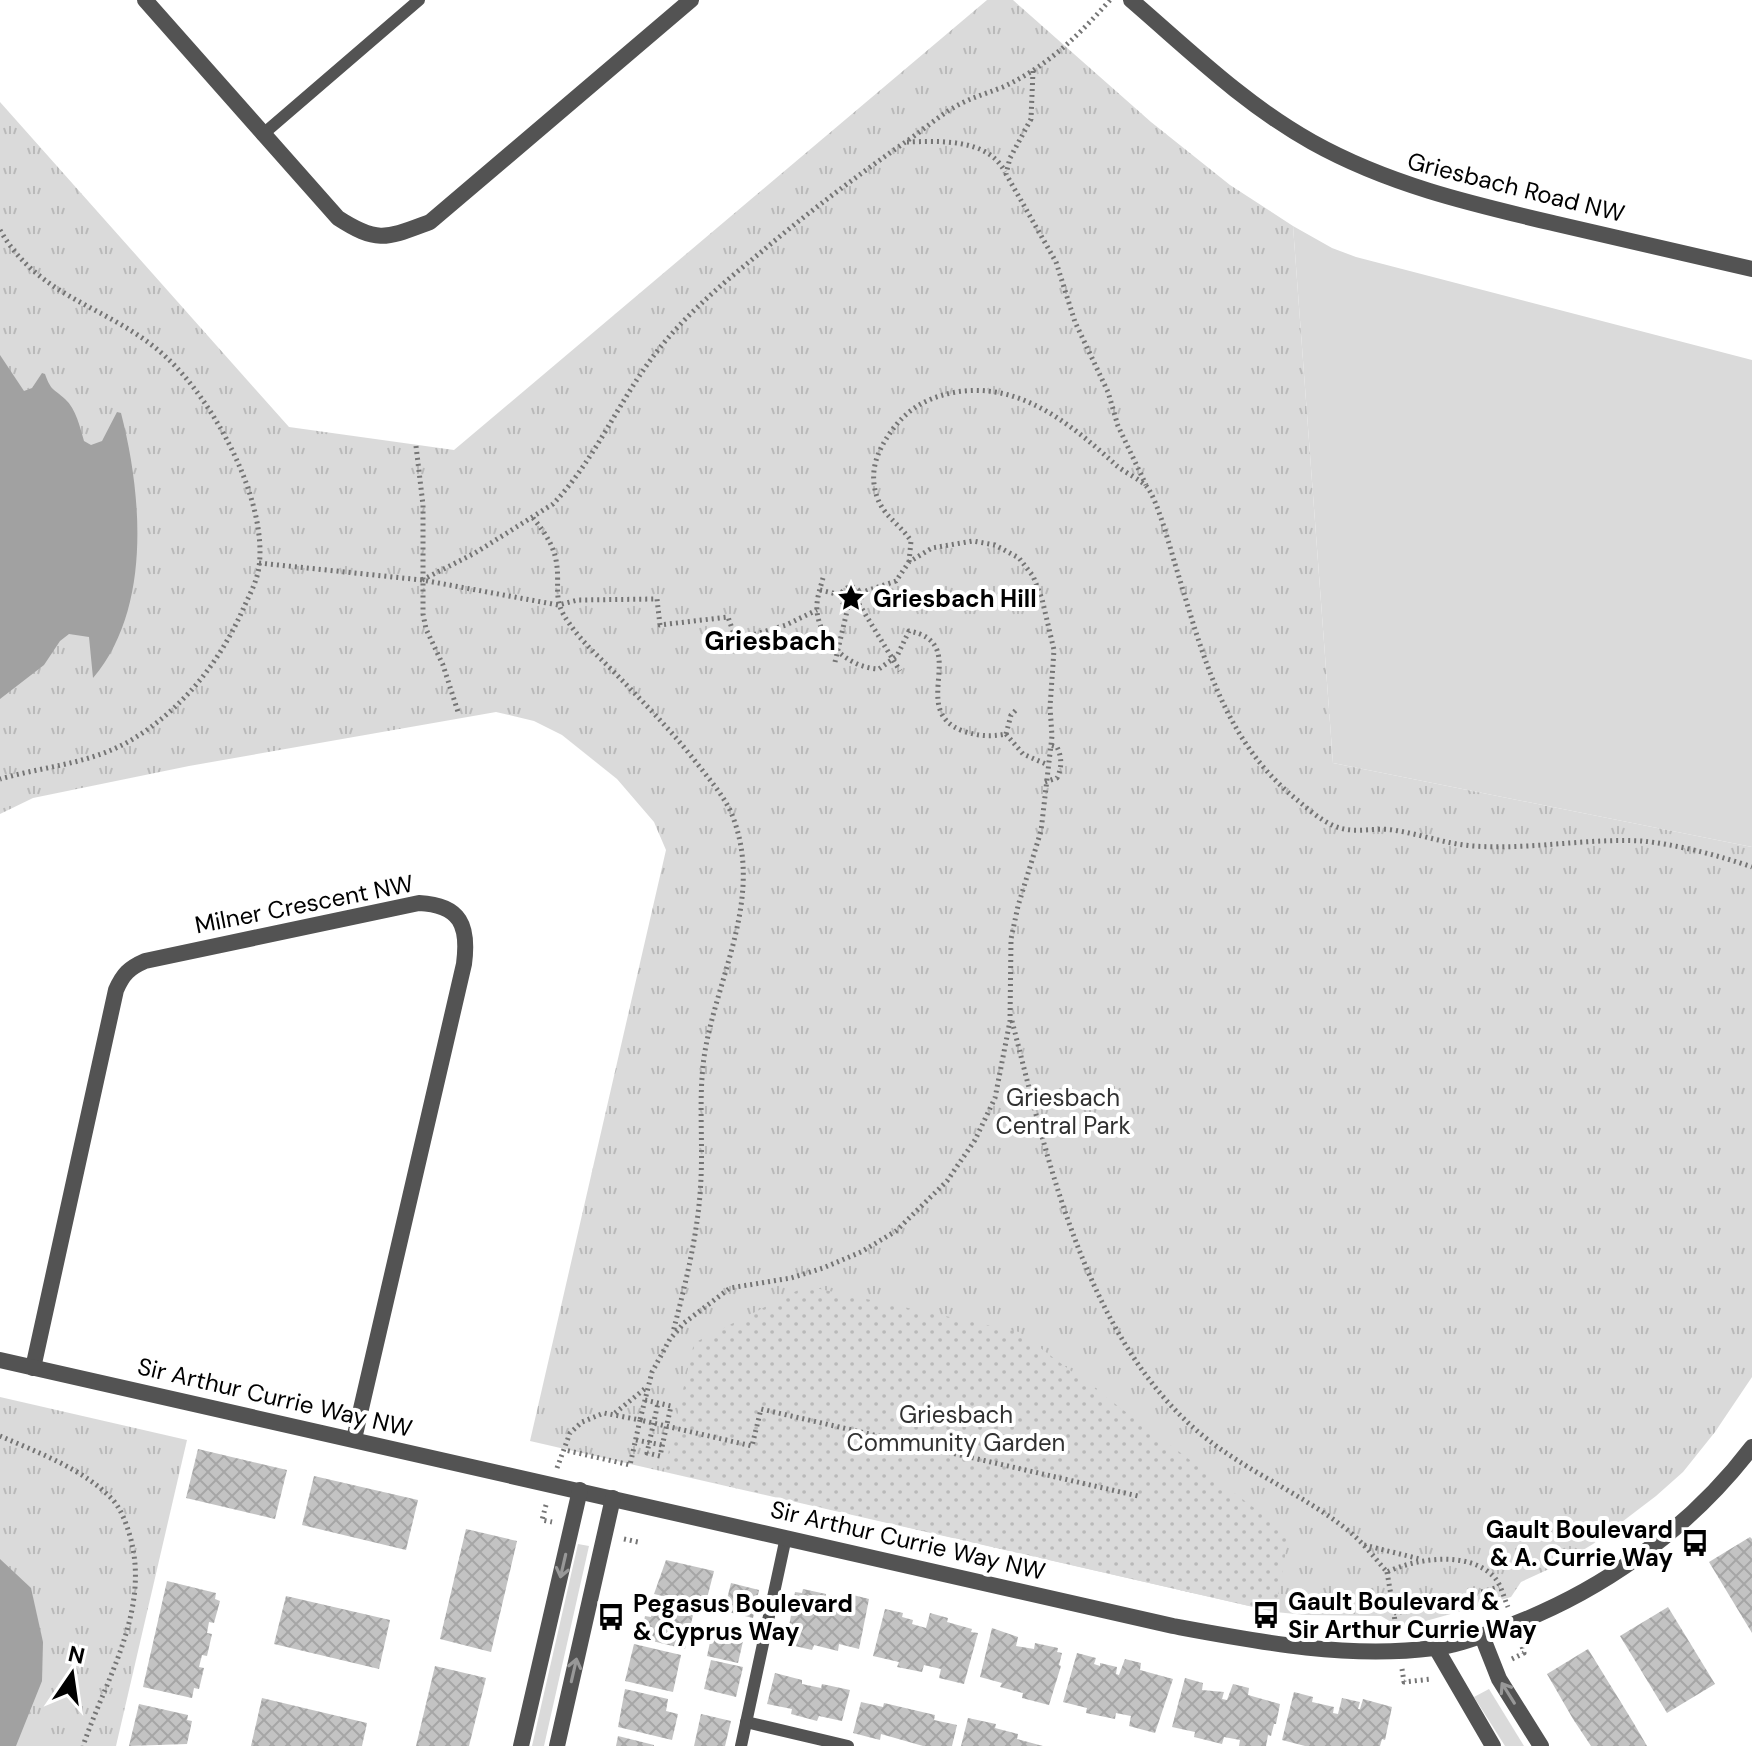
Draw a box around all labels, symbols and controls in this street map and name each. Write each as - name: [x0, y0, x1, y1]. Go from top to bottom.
- street label: Griesbach Road NW: [1404, 145, 1628, 229]
- place icon: Griesbach Hill: [836, 583, 866, 613]
- place label: Griesbach Hill: [873, 583, 1037, 614]
- district label: Griesbach: [704, 624, 836, 658]
- street label: Milner Crescent NW: [192, 868, 416, 940]
- park label: Griesbach Central Park: [995, 1082, 1131, 1141]
- street label: Sir Arthur Currie Way NW: [135, 1350, 415, 1444]
- park label: Griesbach Community Garden: [847, 1399, 1065, 1458]
- street label: Sir Arthur Currie Way NW: [768, 1493, 1048, 1587]
- place label: Gault Boulevard & A. Currie Way: [1486, 1514, 1673, 1573]
- bus stop icon: Gault Boulevard & A. Currie Way: [1680, 1528, 1710, 1558]
- one-way arrow: [554, 1553, 569, 1579]
- place label: Gault Boulevard & Sir Arthur Currie Way: [1288, 1586, 1537, 1645]
- place label: Pegasus Boulevard & Cyprus Way: [633, 1588, 853, 1647]
- bus stop icon: Gault Boulevard & Sir Arthur Currie Way: [1251, 1600, 1281, 1630]
- bus stop icon: Pegasus Boulevard & Cyprus Way: [596, 1602, 626, 1632]
- north arrow: [32, 1634, 112, 1714]
- text: N: [65, 1639, 87, 1671]
- one-way arrow: [567, 1658, 582, 1683]
- one-way arrow: [1500, 1682, 1516, 1705]

